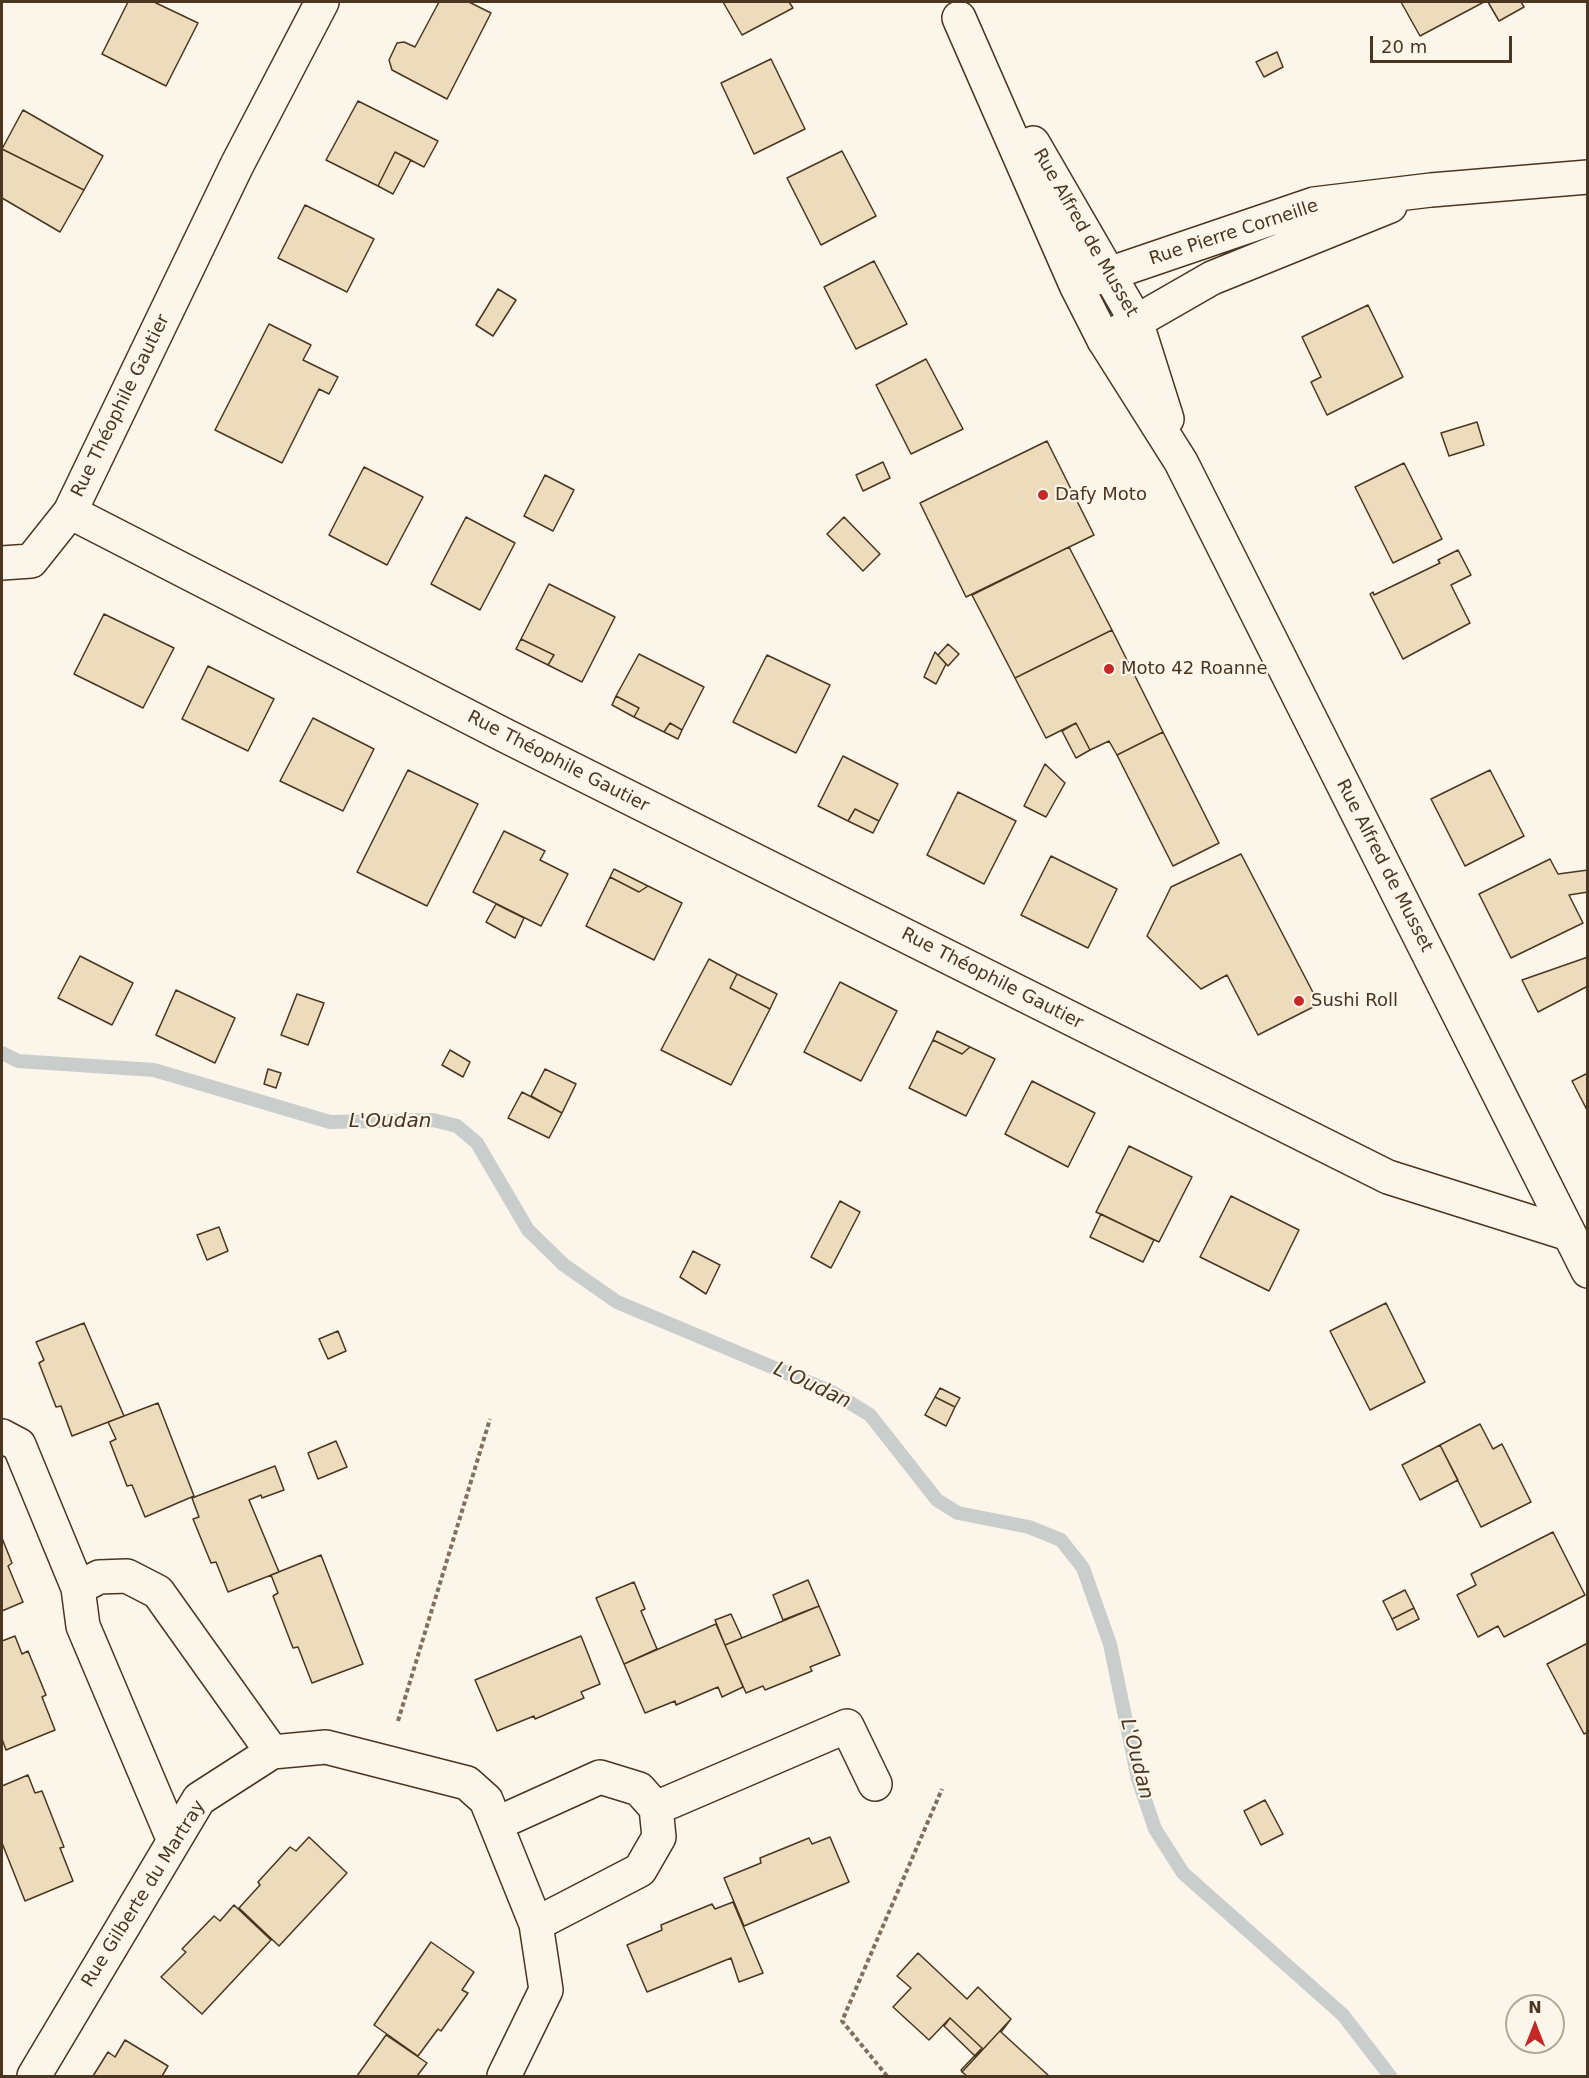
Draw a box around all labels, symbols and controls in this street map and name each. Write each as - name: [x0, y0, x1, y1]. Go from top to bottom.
- scale bar: [1373, 24, 1516, 62]
- text: 20 m: [1381, 36, 1427, 57]
- street label: Rue Alfred de Musset: [1028, 145, 1142, 321]
- street label: Rue Pierre Corneille: [1147, 195, 1321, 271]
- street label: Rue Théophile Gautier: [67, 311, 175, 501]
- place label: Dafy Moto: [1055, 484, 1147, 506]
- marker: Dafy Moto: [1036, 488, 1050, 502]
- place label: Moto 42 Roanne: [1121, 658, 1268, 680]
- marker: Moto 42 Roanne: [1102, 662, 1116, 676]
- street label: Rue Théophile Gautier: [464, 707, 652, 817]
- street label: Rue Alfred de Musset: [1331, 776, 1437, 956]
- street label: Rue Théophile Gautier: [898, 924, 1086, 1034]
- place label: Sushi Roll: [1311, 990, 1398, 1012]
- marker: Sushi Roll: [1292, 994, 1306, 1008]
- water label: L'Oudan: [349, 1110, 431, 1134]
- water label: L'Oudan: [769, 1358, 855, 1414]
- water label: L'Oudan: [1114, 1716, 1158, 1802]
- street label: Rue Gilberte du Martray: [78, 1797, 210, 1991]
- north arrow: [1505, 1994, 1565, 2054]
- text: N: [1528, 1998, 1542, 2017]

